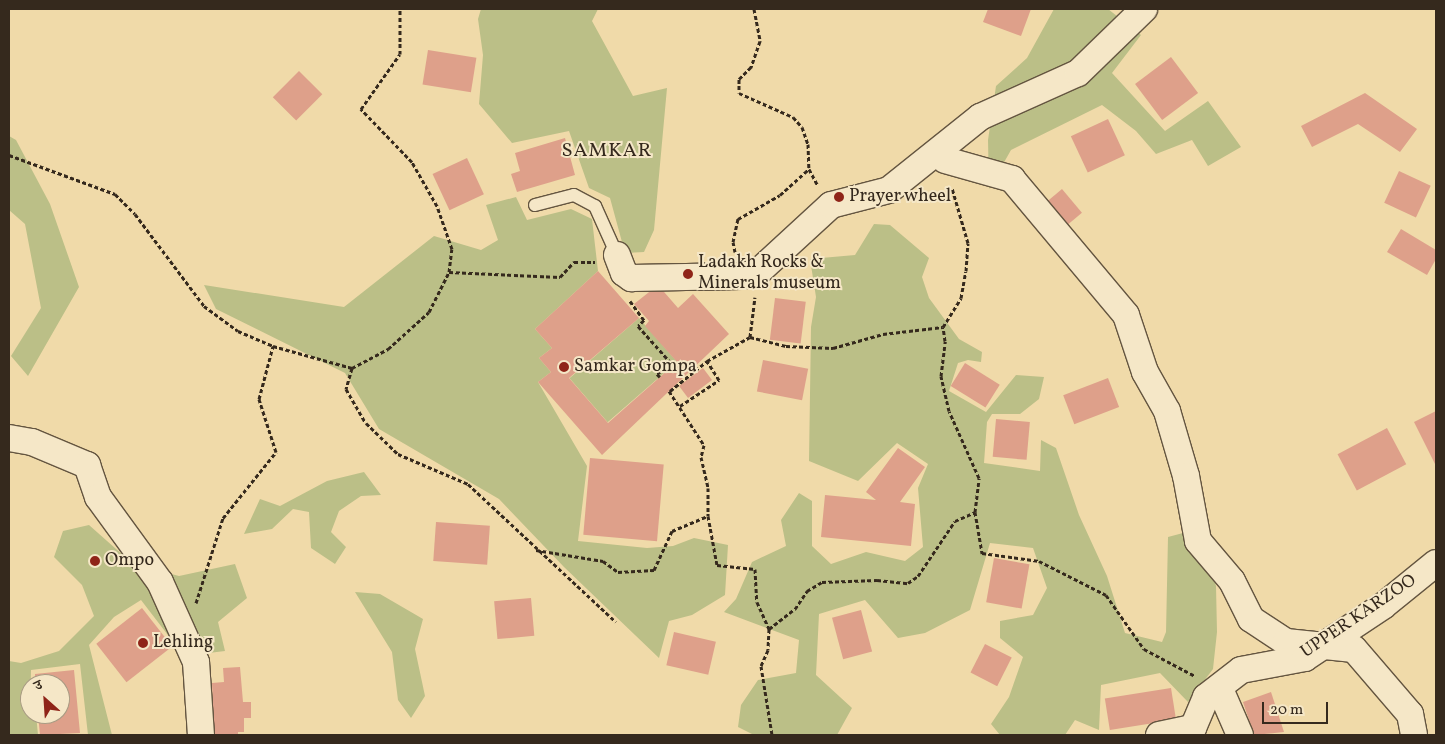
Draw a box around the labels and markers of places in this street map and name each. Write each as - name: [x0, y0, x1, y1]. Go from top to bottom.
- place label: Prayer wheel: [849, 186, 952, 208]
- marker: Prayer wheel: [833, 191, 845, 203]
- place label: Ladakh Rocks & Minerals museum: [698, 253, 841, 296]
- marker: Ladakh Rocks & Minerals museum: [682, 268, 694, 280]
- place label: Samkar Gompa: [574, 356, 697, 378]
- marker: Samkar Gompa: [558, 361, 570, 373]
- place label: Ompo: [105, 550, 154, 572]
- marker: Ompo: [89, 555, 101, 567]
- place label: Lehling: [153, 632, 213, 654]
- marker: Lehling: [137, 637, 149, 649]

